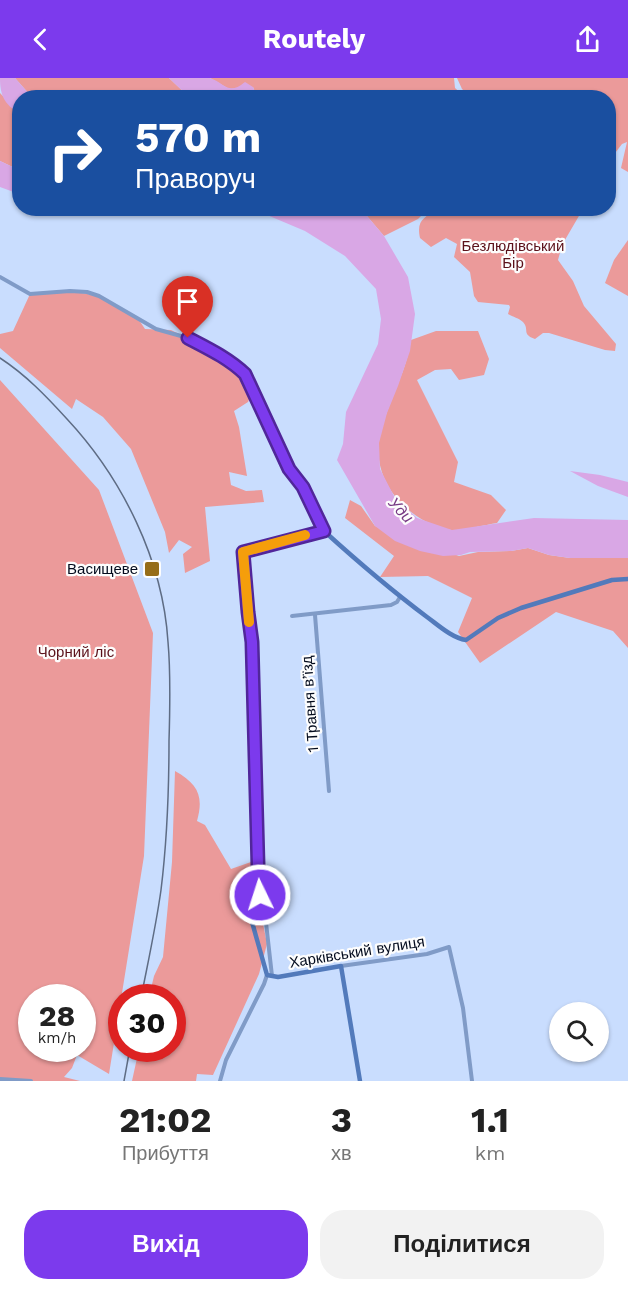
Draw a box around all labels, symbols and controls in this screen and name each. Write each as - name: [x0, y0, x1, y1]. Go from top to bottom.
- icon: back: [24, 23, 57, 56]
- text: Routely: [263, 23, 365, 55]
- icon: share: [571, 23, 604, 56]
- text: 570 m: [135, 113, 261, 162]
- icon: right: [36, 114, 114, 192]
- text: Праворуч: [135, 163, 256, 195]
- park label: Безлюдівський Бір: [462, 237, 564, 272]
- pin: [162, 276, 213, 338]
- icon: arrive: [171, 285, 204, 318]
- water label: Уди: [384, 493, 417, 527]
- place label: Васищеве: [67, 560, 138, 578]
- marker: Васищеве: [143, 560, 161, 578]
- park label: Чорний ліс: [38, 643, 115, 661]
- street label: 1 Травня в’їзд: [298, 655, 322, 753]
- position arrow: [228, 863, 292, 927]
- street label: Харківський вулиця: [288, 932, 426, 972]
- speed limit sign: 30: [108, 984, 186, 1062]
- text: 28: [39, 998, 75, 1033]
- map controls: [549, 1002, 609, 1062]
- button: search: [549, 1002, 609, 1062]
- text: km/h: [38, 1029, 76, 1047]
- text: 21:02: [119, 1099, 212, 1141]
- text: 3: [331, 1099, 352, 1141]
- text: 1.1: [471, 1099, 509, 1141]
- text: Прибуття: [122, 1141, 209, 1165]
- text: хв: [331, 1141, 352, 1165]
- text: km: [475, 1141, 505, 1165]
- button: Вихід: [24, 1210, 308, 1279]
- button: Поділитися: [320, 1210, 604, 1279]

